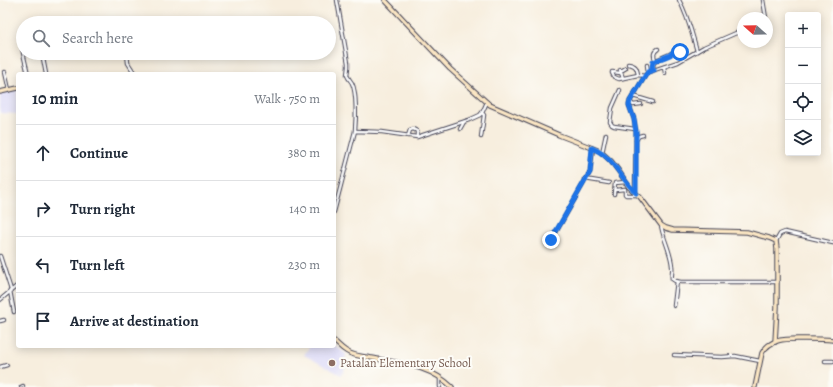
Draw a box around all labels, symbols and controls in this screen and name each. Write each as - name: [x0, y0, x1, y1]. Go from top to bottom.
- north arrow: [737, 12, 773, 48]
- map controls: [785, 12, 821, 156]
- button: +: [785, 12, 821, 48]
- search box: [16, 16, 336, 60]
- icon: search: [30, 27, 52, 49]
- text: Search here: [62, 28, 133, 48]
- route start: [671, 43, 689, 61]
- button: −: [785, 48, 821, 84]
- button: locate: [785, 84, 821, 120]
- text: 10 min: [32, 87, 78, 110]
- text: Walk · 750 m: [254, 90, 320, 107]
- button: layers: [785, 120, 821, 156]
- icon: ahead: [32, 142, 54, 164]
- text: Continue: [70, 143, 128, 163]
- text: 380 m: [288, 144, 320, 161]
- icon: right: [32, 198, 54, 220]
- text: Turn right: [70, 199, 135, 219]
- text: 140 m: [289, 200, 320, 217]
- route end: [542, 231, 560, 249]
- icon: left: [32, 254, 54, 276]
- text: Turn left: [70, 255, 125, 275]
- text: 230 m: [288, 256, 320, 273]
- icon: arrive: [32, 310, 54, 332]
- text: Arrive at destination: [70, 311, 199, 331]
- place label: Patalan Elementary School: [340, 355, 471, 371]
- marker: Patalan Elementary School: [327, 358, 337, 368]

